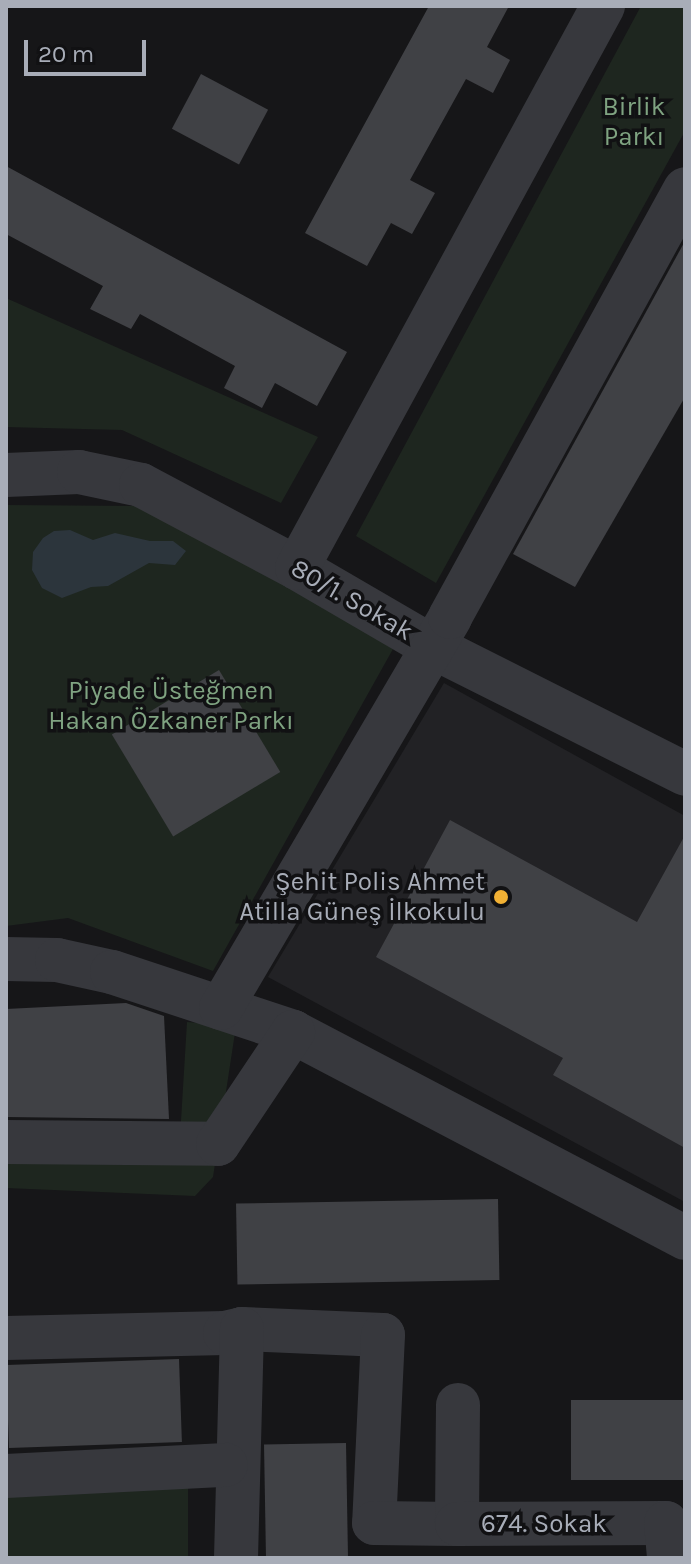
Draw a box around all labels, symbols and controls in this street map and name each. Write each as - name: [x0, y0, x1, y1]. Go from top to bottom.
- scale bar: [28, 24, 150, 74]
- text: 20 m: [38, 40, 94, 68]
- park label: Birlik Parkı: [603, 91, 665, 152]
- street label: 80/1. Sokak: [285, 553, 419, 647]
- park label: Piyade Üsteğmen Hakan Özkaner Parkı: [48, 675, 294, 736]
- place label: Şehit Polis Ahmet Atilla Güneş İlkokulu: [239, 866, 485, 928]
- marker: Şehit Polis Ahmet Atilla Güneş İlkokulu: [492, 888, 510, 906]
- street label: 674. Sokak: [481, 1508, 607, 1540]

